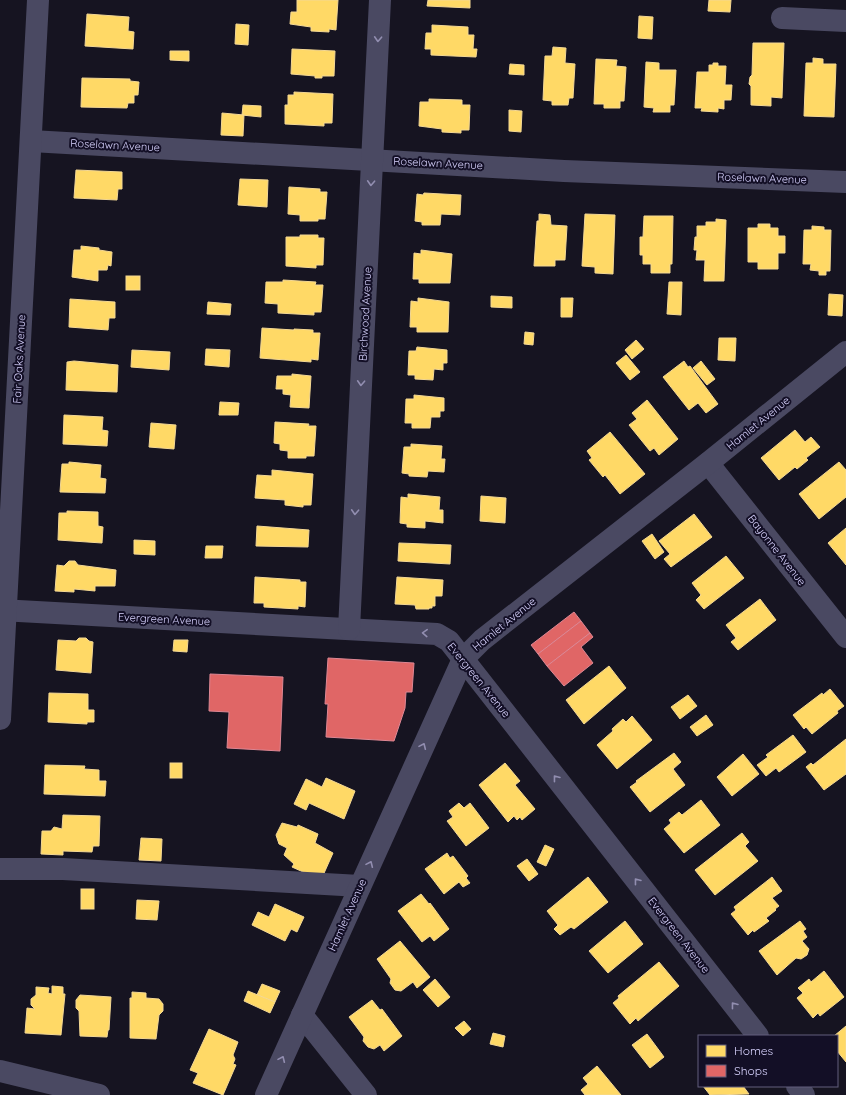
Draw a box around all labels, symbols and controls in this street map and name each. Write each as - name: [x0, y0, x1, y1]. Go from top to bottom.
- one-way arrow: [374, 36, 383, 42]
- street label: Roselawn Avenue: [70, 136, 160, 154]
- street label: Roselawn Avenue: [393, 154, 483, 172]
- street label: Roselawn Avenue: [717, 169, 807, 187]
- one-way arrow: [367, 180, 376, 186]
- street label: Birchwood Avenue: [356, 267, 374, 361]
- street label: Fair Oaks Avenue: [10, 314, 28, 404]
- one-way arrow: [357, 380, 366, 386]
- street label: Hamlet Avenue: [723, 393, 793, 453]
- one-way arrow: [350, 509, 359, 515]
- street label: Bayonne Avenue: [745, 512, 809, 588]
- street label: Hamlet Avenue: [469, 594, 539, 654]
- street label: Evergreen Avenue: [117, 610, 211, 628]
- one-way arrow: [422, 629, 428, 638]
- street label: Evergreen Avenue: [444, 640, 514, 720]
- one-way arrow: [418, 743, 426, 750]
- one-way arrow: [554, 776, 561, 783]
- one-way arrow: [365, 861, 373, 869]
- street label: Hamlet Avenue: [325, 877, 369, 953]
- one-way arrow: [634, 878, 641, 885]
- street label: Evergreen Avenue: [645, 894, 713, 976]
- one-way arrow: [732, 1003, 739, 1010]
- legend: [698, 1035, 838, 1087]
- text: Homes: [734, 1043, 774, 1058]
- one-way arrow: [277, 1056, 285, 1063]
- text: Shops: [734, 1063, 768, 1078]

